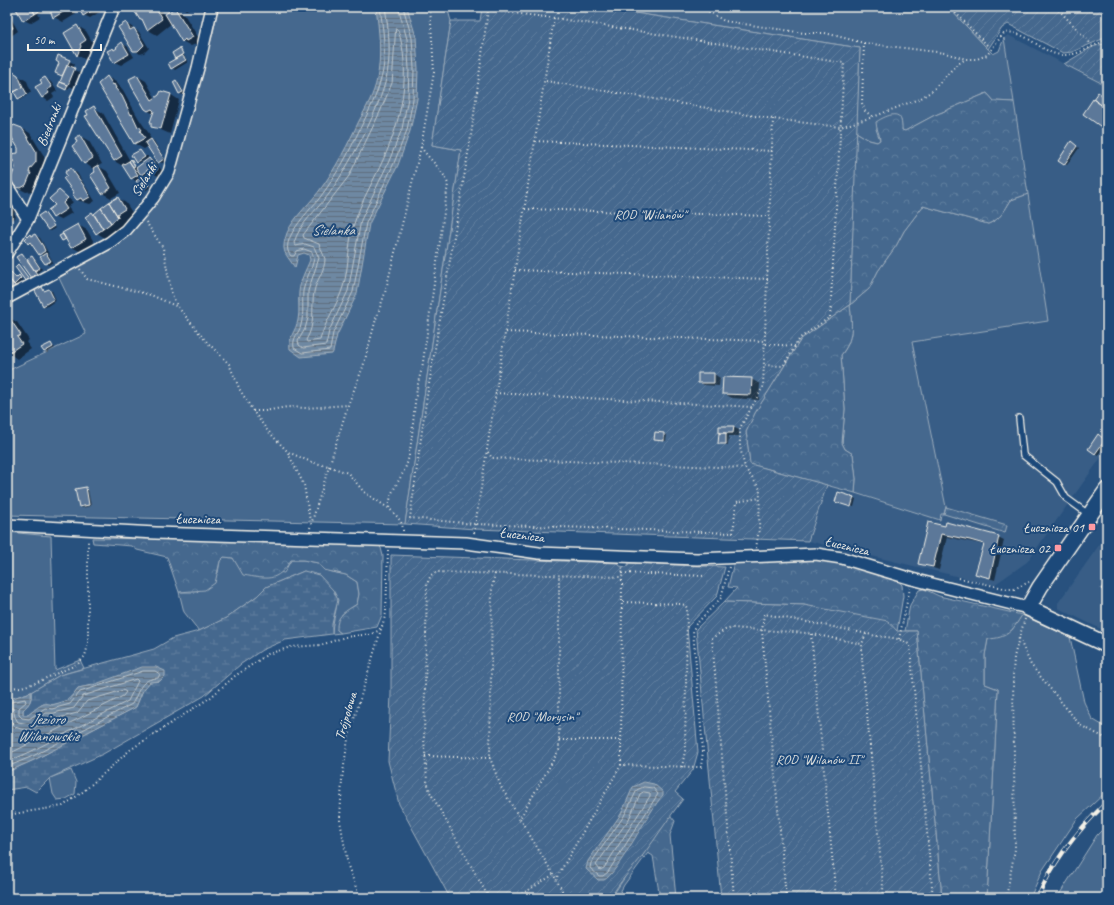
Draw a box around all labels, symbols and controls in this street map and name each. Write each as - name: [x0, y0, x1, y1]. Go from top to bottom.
- scale bar: [28, 26, 101, 52]
- text: 50 m: [34, 32, 56, 48]
- street label: Biedronki: [33, 99, 66, 149]
- street label: Sielanki: [127, 158, 162, 200]
- park label: ROD "Wilanów": [614, 206, 689, 223]
- water label: Sielanka: [312, 221, 356, 240]
- street label: Łucznicza: [176, 510, 222, 528]
- place label: Łucznicza 01: [1023, 519, 1085, 536]
- marker: Łucznicza 01: [1087, 522, 1097, 532]
- street label: Łucznicza: [499, 524, 546, 546]
- street label: Łucznicza: [823, 532, 872, 560]
- place label: Łucznicza 02: [989, 540, 1052, 557]
- marker: Łucznicza 02: [1053, 543, 1063, 553]
- street label: Trójpolowa: [331, 689, 361, 742]
- park label: ROD "Morysin": [507, 708, 580, 725]
- water label: Jezioro Wilanowskie: [18, 710, 80, 746]
- park label: ROD "Wilanów II": [776, 751, 865, 768]

